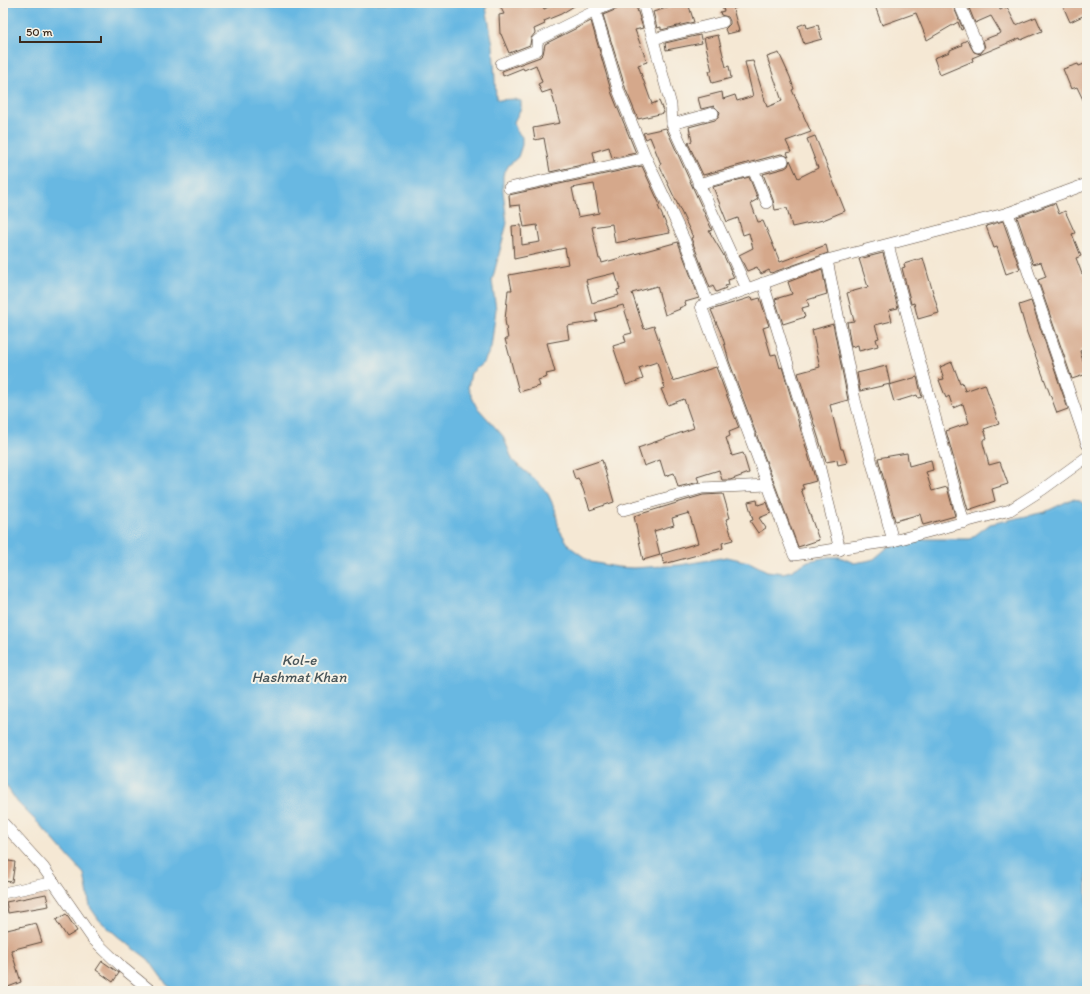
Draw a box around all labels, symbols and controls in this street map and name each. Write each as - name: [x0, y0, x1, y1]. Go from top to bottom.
- scale bar: [20, 18, 101, 44]
- text: 50 m: [26, 25, 52, 39]
- water label: Kol-e Hashmat Khan: [251, 651, 347, 686]

